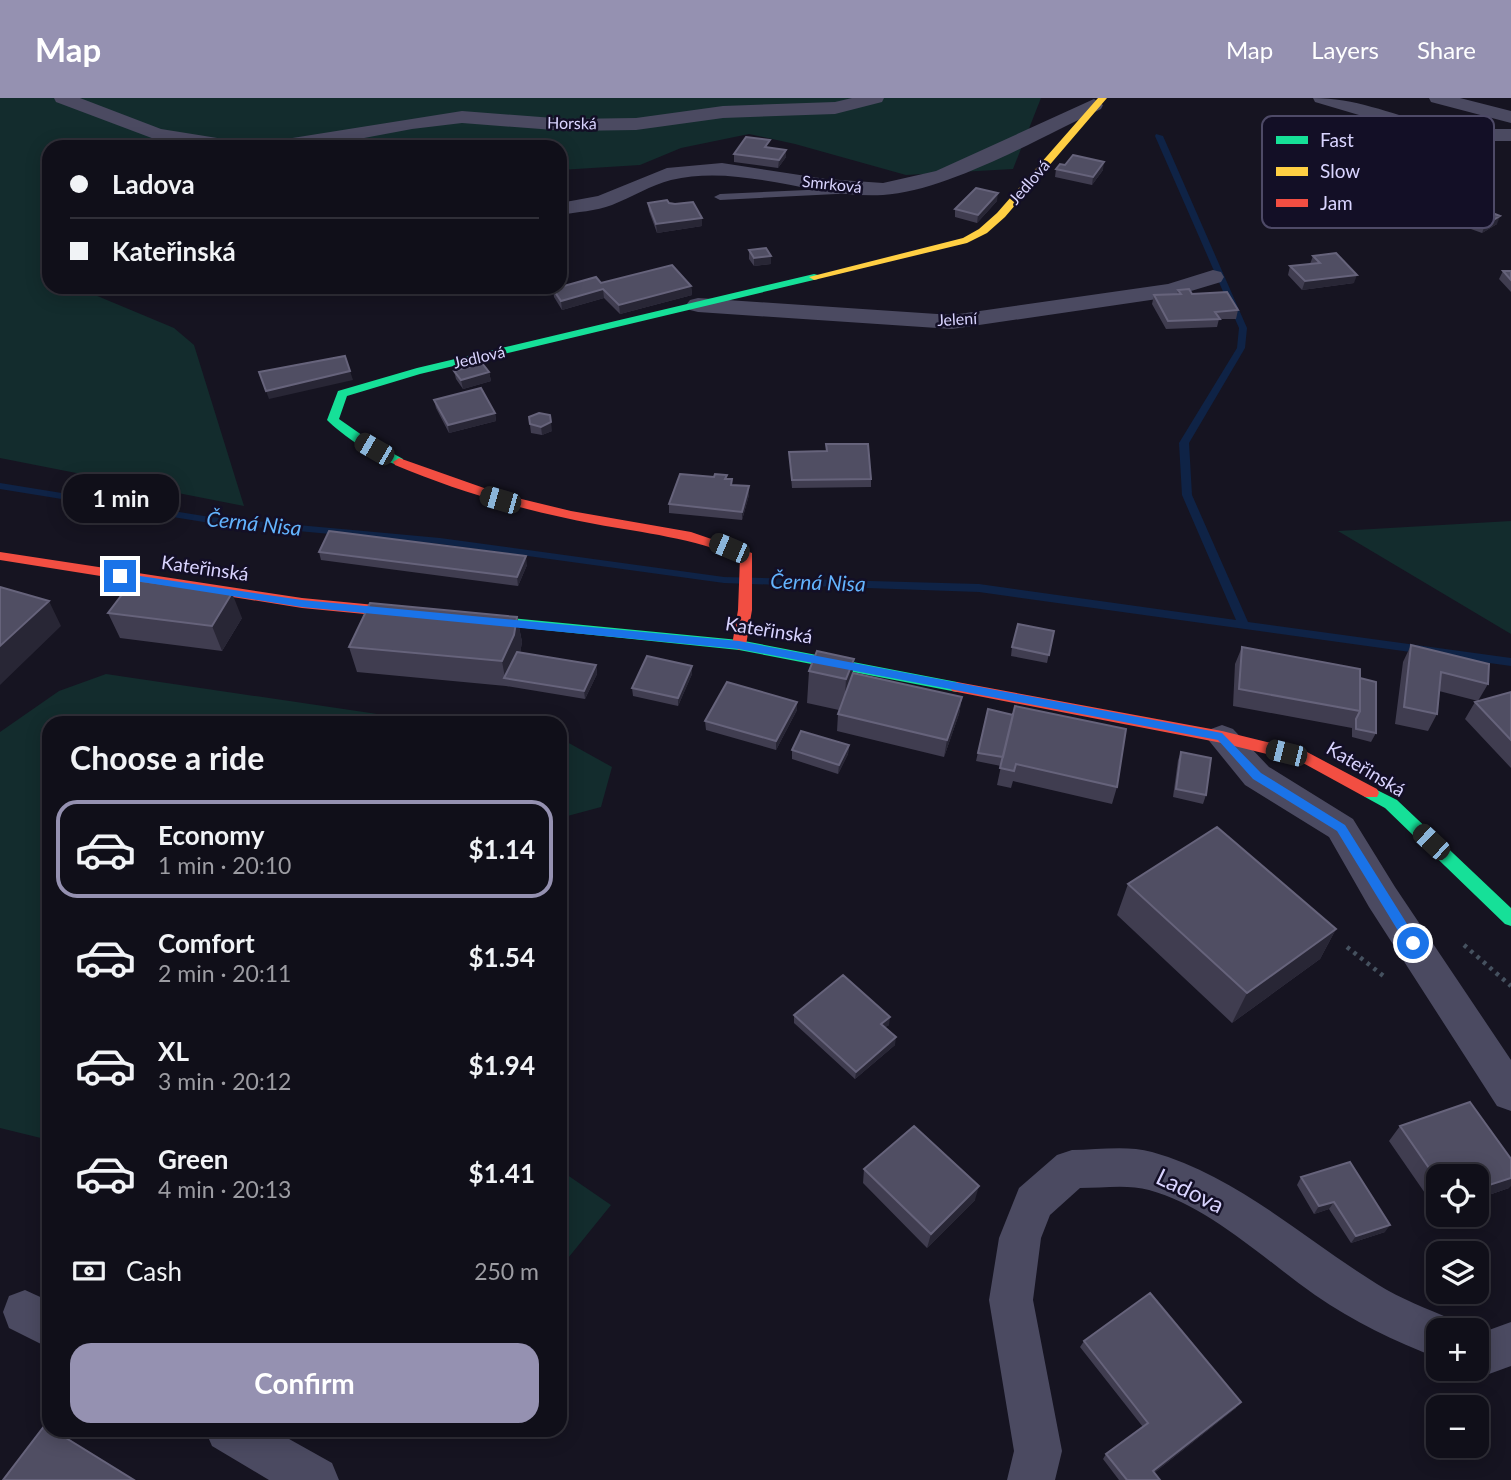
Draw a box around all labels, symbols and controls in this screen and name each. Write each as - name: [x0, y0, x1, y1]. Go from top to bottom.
- text: Map: [35, 29, 101, 69]
- text: Map: [1226, 35, 1273, 64]
- text: Layers: [1311, 35, 1379, 64]
- text: Share: [1417, 35, 1476, 64]
- street label: Horská: [547, 113, 597, 132]
- legend: [1262, 116, 1494, 228]
- text: Fast: [1320, 128, 1354, 151]
- street label: Jedlová: [1004, 156, 1053, 208]
- text: Slow: [1320, 159, 1360, 182]
- text: Ladova: [112, 168, 195, 200]
- street label: Smrková: [801, 171, 863, 196]
- text: Jam: [1320, 191, 1353, 214]
- text: Kateřinská: [112, 235, 236, 267]
- street label: Jelení: [937, 308, 979, 329]
- street label: Jedlová: [451, 341, 507, 372]
- car: [351, 429, 398, 469]
- callout: 1 min: [62, 475, 178, 524]
- text: 1 min: [92, 484, 150, 512]
- car: [477, 484, 524, 516]
- water label: Černá Nisa: [205, 505, 303, 540]
- car: [706, 530, 753, 566]
- street label: Kateřinská: [160, 550, 250, 585]
- route end: [104, 560, 136, 592]
- water label: Černá Nisa: [770, 567, 866, 596]
- street label: Kateřinská: [724, 611, 814, 648]
- street label: Kateřinská: [1323, 736, 1410, 801]
- text: Choose a ride: [70, 738, 264, 777]
- car: [1264, 738, 1309, 768]
- icon: car: [74, 818, 137, 881]
- text: Economy: [158, 819, 264, 851]
- car: [1409, 820, 1454, 864]
- text: $1.14: [469, 833, 535, 865]
- text: 1 min · 20:10: [158, 851, 291, 879]
- icon: car: [74, 926, 137, 989]
- text: Comfort: [158, 927, 255, 959]
- route start: [1397, 927, 1429, 959]
- text: $1.54: [469, 941, 535, 973]
- text: 2 min · 20:11: [158, 959, 291, 987]
- icon: car: [74, 1034, 137, 1097]
- text: XL: [158, 1035, 189, 1067]
- text: $1.94: [469, 1049, 535, 1081]
- text: 3 min · 20:12: [158, 1067, 291, 1095]
- icon: car: [74, 1142, 137, 1205]
- text: Green: [158, 1143, 228, 1175]
- text: $1.41: [469, 1157, 535, 1189]
- street label: Ladova: [1152, 1162, 1229, 1218]
- map controls: [1426, 1164, 1489, 1458]
- button: locate: [1426, 1164, 1489, 1227]
- text: 4 min · 20:13: [158, 1175, 291, 1203]
- button: layers: [1426, 1241, 1489, 1304]
- icon: cash: [70, 1252, 108, 1290]
- text: Cash: [126, 1255, 182, 1287]
- text: 250 m: [474, 1257, 539, 1285]
- button: +: [1426, 1318, 1489, 1381]
- button: Confirm: [70, 1343, 539, 1423]
- button: −: [1426, 1395, 1489, 1458]

